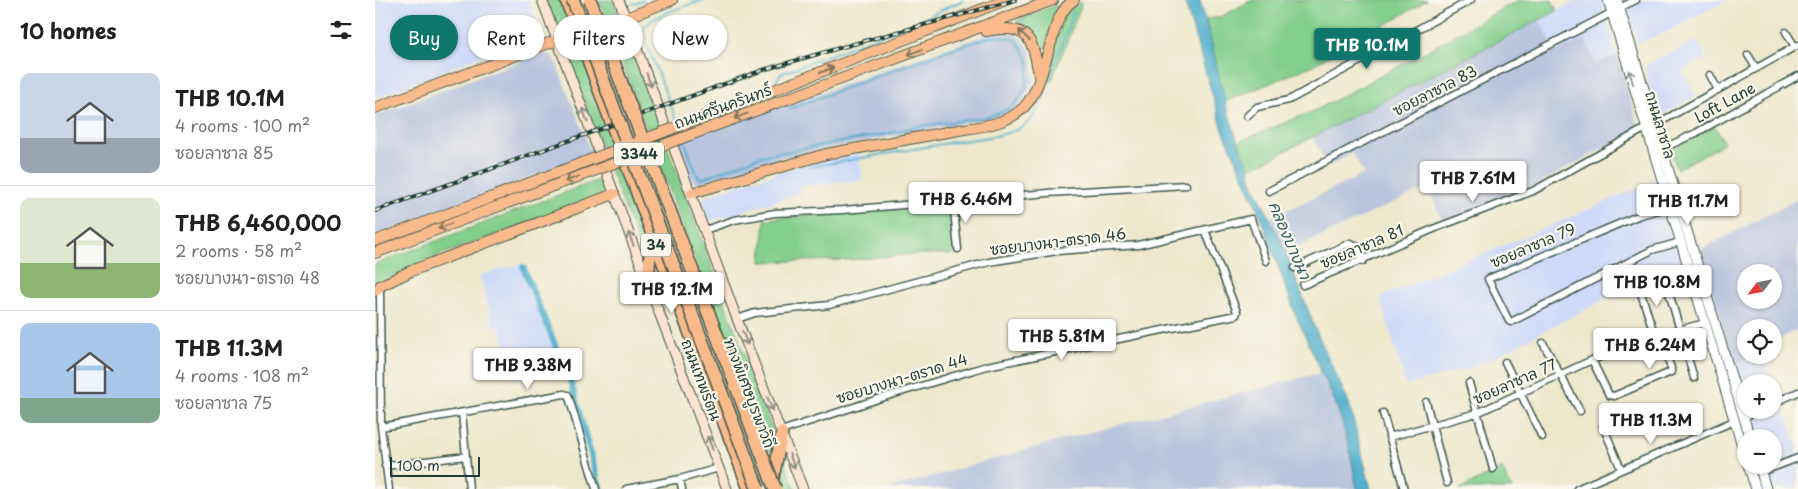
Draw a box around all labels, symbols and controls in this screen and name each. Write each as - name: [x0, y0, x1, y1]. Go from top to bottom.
- text: 10 homes: [20, 14, 117, 46]
- chip: Buy: [390, 15, 458, 60]
- chip: Rent: [468, 15, 544, 60]
- chip: Filters: [554, 15, 643, 60]
- chip: New: [653, 15, 727, 60]
- icon: filters: [327, 16, 355, 44]
- pin: THB 10.1M: [1310, 28, 1424, 70]
- one-way arrow: [1017, 30, 1030, 41]
- text: THB 10.1M: [1325, 32, 1409, 56]
- one-way arrow: [908, 48, 923, 57]
- street label: ซอยลาซาล 83: [1388, 58, 1481, 121]
- one-way arrow: [820, 64, 835, 73]
- one-way arrow: [1625, 70, 1635, 86]
- one-way arrow: [645, 72, 655, 87]
- street label: Loft Lane: [1689, 75, 1759, 128]
- street label: ถนนศรีนครินทร์: [670, 77, 775, 134]
- text: THB 10.1M: [175, 81, 285, 113]
- street label: ถนนลาซาล: [1640, 88, 1683, 161]
- icon: home: [60, 93, 120, 153]
- one-way arrow: [580, 108, 589, 124]
- one-way arrow: [734, 112, 749, 121]
- text: 4 rooms · 100 m²: [175, 113, 310, 137]
- text: ซอยลาซาล 85: [175, 140, 273, 164]
- road number: 3344: [614, 142, 664, 166]
- pin: THB 7.61M: [1416, 160, 1530, 203]
- text: THB 7.61M: [1431, 165, 1515, 189]
- one-way arrow: [565, 175, 580, 184]
- pin: THB 6.46M: [909, 182, 1023, 224]
- pin: THB 11.7M: [1631, 184, 1745, 226]
- text: THB 6.46M: [920, 186, 1012, 210]
- text: THB 11.7M: [1647, 188, 1729, 212]
- water label: คลองบางนา: [1264, 197, 1319, 283]
- text: THB 6,460,000: [175, 206, 341, 238]
- street label: ซอยลาซาล 79: [1486, 216, 1579, 273]
- icon: home: [60, 218, 120, 278]
- street label: ซอยลาซาล 81: [1316, 218, 1407, 274]
- street label: ซอยบางนา-ตราด 46: [988, 221, 1127, 260]
- one-way arrow: [438, 222, 453, 232]
- one-way arrow: [626, 232, 635, 247]
- road number: 34: [641, 234, 671, 256]
- text: 2 rooms · 58 m²: [175, 238, 302, 262]
- pin: THB 10.8M: [1600, 264, 1714, 307]
- north arrow: [1737, 264, 1783, 309]
- map controls: [1737, 264, 1782, 474]
- text: ซอยบางนา-ตราด 48: [175, 265, 320, 289]
- text: THB 10.8M: [1614, 269, 1700, 293]
- pin: THB 12.1M: [615, 272, 729, 314]
- text: THB 12.1M: [631, 276, 713, 300]
- pin: THB 5.81M: [1005, 318, 1119, 361]
- button: locate: [1737, 319, 1782, 364]
- text: THB 5.81M: [1019, 323, 1105, 347]
- pin: THB 6.24M: [1593, 328, 1707, 370]
- one-way arrow: [741, 330, 750, 345]
- text: THB 11.3M: [175, 331, 283, 363]
- text: THB 6.24M: [1604, 332, 1696, 356]
- street label: ทางพิเศษบูรพาวิถี: [718, 334, 782, 451]
- street label: ถนนเทพรัตน: [676, 335, 728, 424]
- icon: home: [60, 343, 120, 403]
- street label: ซอยบางนา-ตราด 44: [833, 347, 970, 409]
- pin: THB 9.38M: [471, 348, 585, 390]
- text: THB 9.38M: [484, 352, 572, 376]
- street label: ซอยลาซาล 77: [1469, 352, 1560, 409]
- text: 4 rooms · 108 m²: [175, 363, 309, 387]
- button: +: [1737, 374, 1782, 419]
- text: ซอยลาซาล 75: [175, 390, 272, 414]
- one-way arrow: [766, 396, 776, 411]
- pin: THB 11.3M: [1594, 402, 1708, 445]
- text: THB 11.3M: [1610, 407, 1692, 431]
- button: −: [1737, 429, 1782, 474]
- one-way arrow: [705, 436, 714, 452]
- one-way arrow: [788, 453, 797, 468]
- scale bar: [390, 454, 480, 477]
- text: 100 m: [397, 455, 440, 476]

